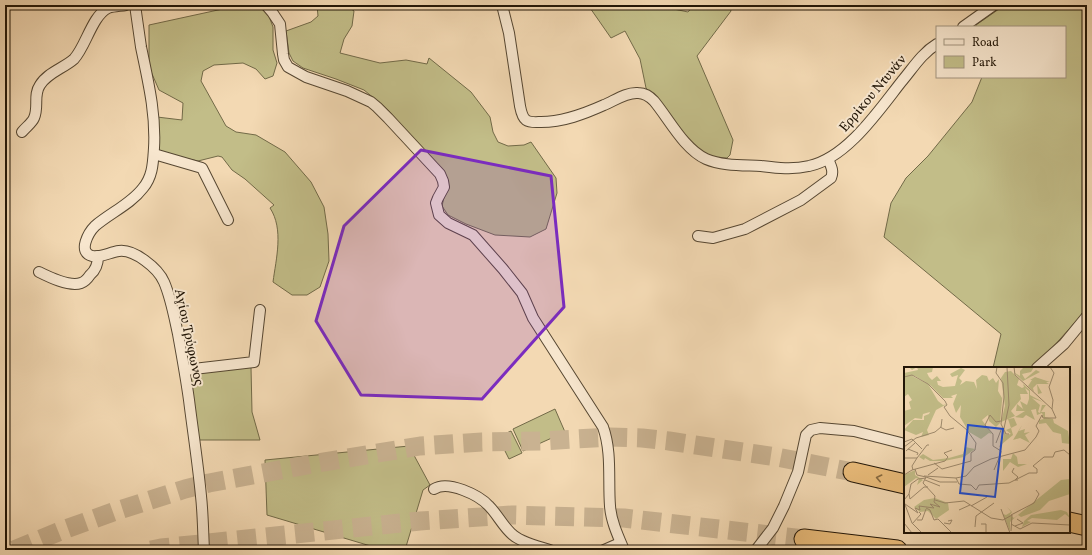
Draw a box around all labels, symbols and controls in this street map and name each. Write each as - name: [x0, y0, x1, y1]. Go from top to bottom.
- legend: [936, 26, 1066, 78]
- text: Road: [972, 35, 999, 51]
- street label: Ερρίκου Ντυνάν: [835, 51, 911, 137]
- text: Park: [972, 55, 997, 71]
- street label: Αγίου Τρύφωνος: [169, 287, 208, 388]
- inset map: [904, 367, 1070, 533]
- one-way arrow: [876, 474, 882, 482]

